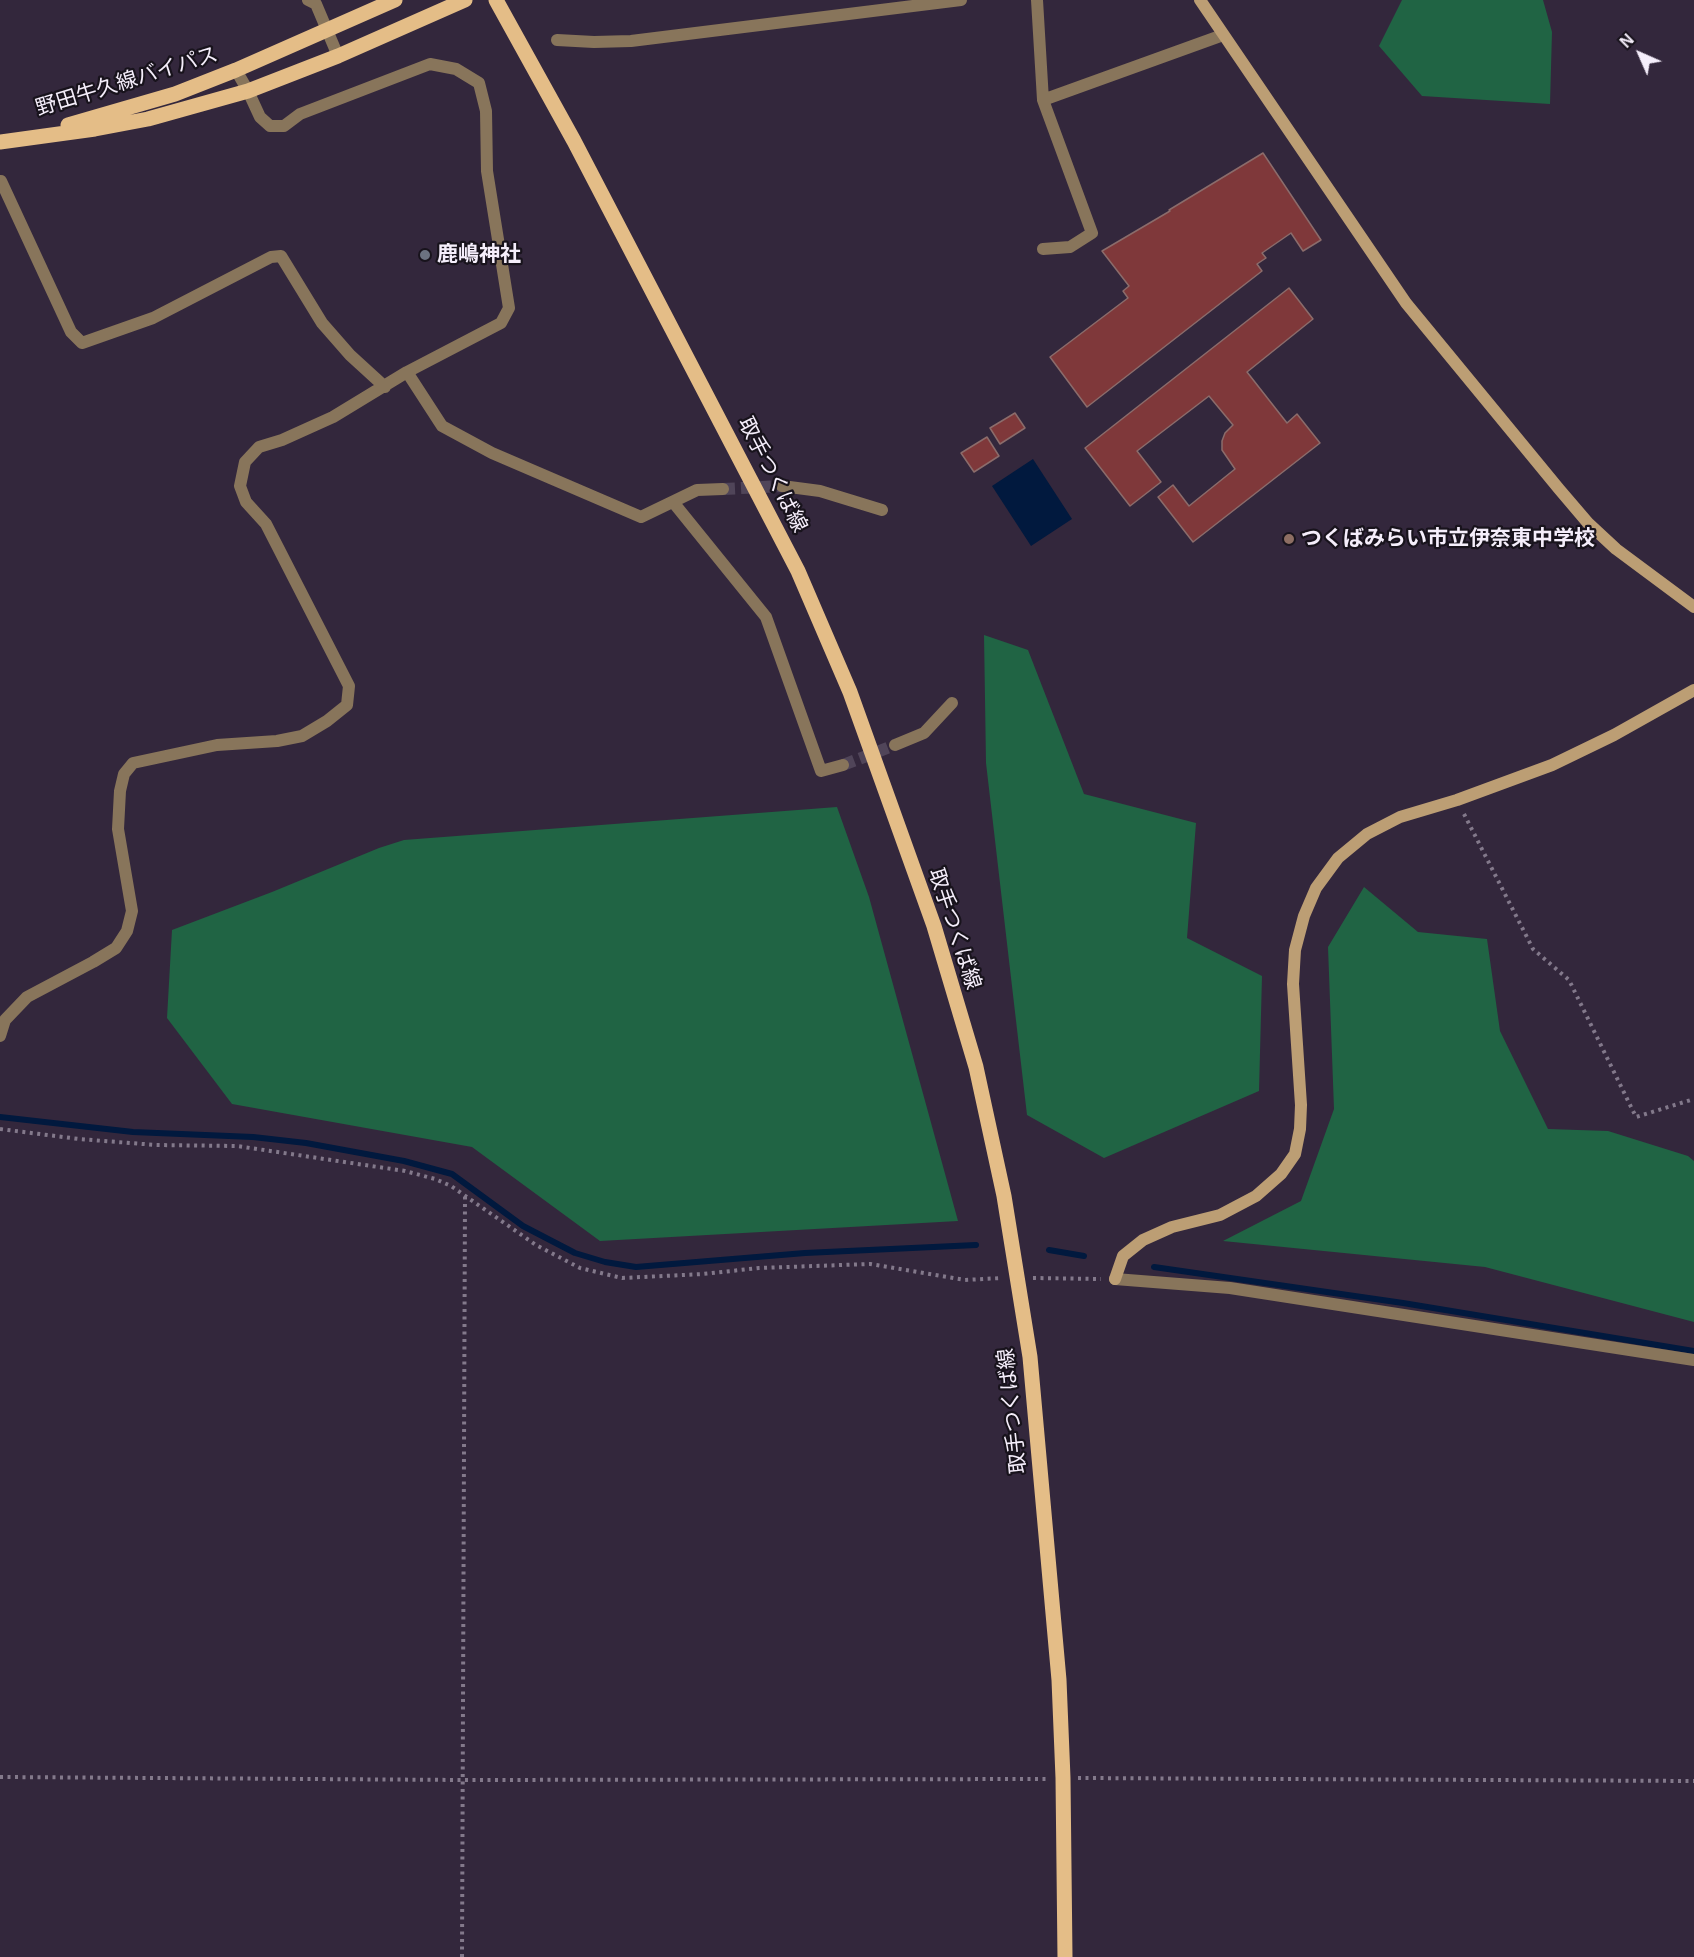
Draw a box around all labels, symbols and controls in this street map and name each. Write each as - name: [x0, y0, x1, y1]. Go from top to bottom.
- north arrow: [1610, 24, 1670, 84]
- text: N: [1617, 31, 1637, 51]
- street label: 野田牛久線バイパス: [33, 42, 221, 122]
- place label: 鹿嶋神社: [437, 242, 521, 268]
- marker: 鹿嶋神社: [418, 248, 432, 262]
- street label: 取手つくば線: [732, 413, 812, 537]
- place label: つくばみらい市立伊奈東中学校: [1301, 526, 1595, 552]
- marker: つくばみらい市立伊奈東中学校: [1282, 532, 1296, 546]
- street label: 取手つくば線: [923, 865, 985, 993]
- street label: 取手つくば線: [994, 1347, 1032, 1475]

